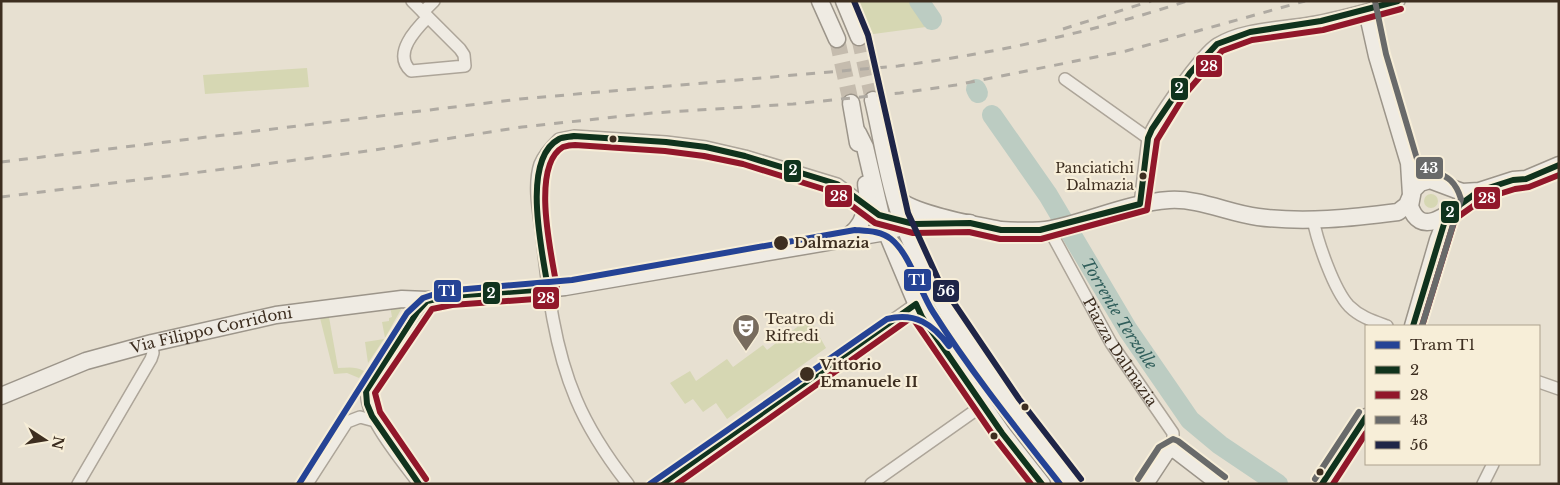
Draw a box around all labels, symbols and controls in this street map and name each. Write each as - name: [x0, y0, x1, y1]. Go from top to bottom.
- line badge: 28: [1195, 54, 1223, 78]
- text: 28: [1200, 57, 1218, 75]
- line badge: 2: [1170, 77, 1189, 101]
- text: 2: [1174, 79, 1184, 97]
- unlabelled marker: [608, 134, 618, 144]
- line badge: 43: [1415, 156, 1444, 180]
- line badge: 2: [783, 159, 802, 183]
- place label: Panciatichi Dalmazia: [1055, 159, 1134, 194]
- text: 43: [1420, 159, 1438, 177]
- text: 2: [788, 161, 798, 179]
- marker: Panciatichi Dalmazia: [1138, 171, 1148, 181]
- line badge: 28: [824, 184, 853, 208]
- line badge: 28: [1473, 186, 1501, 210]
- text: 28: [830, 187, 848, 205]
- text: 28: [1478, 189, 1496, 207]
- line badge: 2: [1440, 200, 1460, 224]
- text: 2: [1445, 203, 1455, 221]
- place label: Dalmazia: [794, 233, 870, 252]
- marker: Dalmazia: [772, 234, 790, 252]
- water label: Torrente Terzolle: [1077, 254, 1162, 374]
- line badge: T1: [903, 268, 932, 292]
- text: T1: [908, 271, 926, 289]
- line badge: T1: [433, 279, 462, 303]
- line badge: 56: [932, 279, 960, 303]
- line badge: 2: [482, 281, 501, 305]
- text: T1: [438, 282, 456, 300]
- text: 56: [937, 282, 955, 300]
- text: 2: [486, 284, 496, 302]
- line badge: 28: [532, 286, 560, 310]
- text: 28: [537, 289, 555, 307]
- street label: Piazza Dalmazia: [1079, 294, 1162, 410]
- street label: Via Filippo Corridoni: [127, 303, 293, 358]
- place label: Teatro di Rifredi: [765, 309, 834, 345]
- theatre icon: Teatro di Rifredi: [731, 313, 761, 352]
- legend: [1365, 325, 1540, 465]
- text: Tram T1: [1410, 335, 1475, 354]
- place label: Vittorio Emanuele II: [819, 355, 918, 391]
- text: 2: [1410, 360, 1419, 379]
- marker: Vittorio Emanuele II: [798, 365, 816, 383]
- text: 28: [1410, 385, 1428, 404]
- unlabelled marker: [1020, 402, 1030, 412]
- text: 43: [1410, 410, 1428, 429]
- north arrow: [20, 415, 70, 465]
- unlabelled marker: [989, 431, 999, 441]
- text: N: [48, 434, 68, 451]
- text: 56: [1410, 435, 1428, 454]
- unlabelled marker: [1315, 467, 1325, 477]

